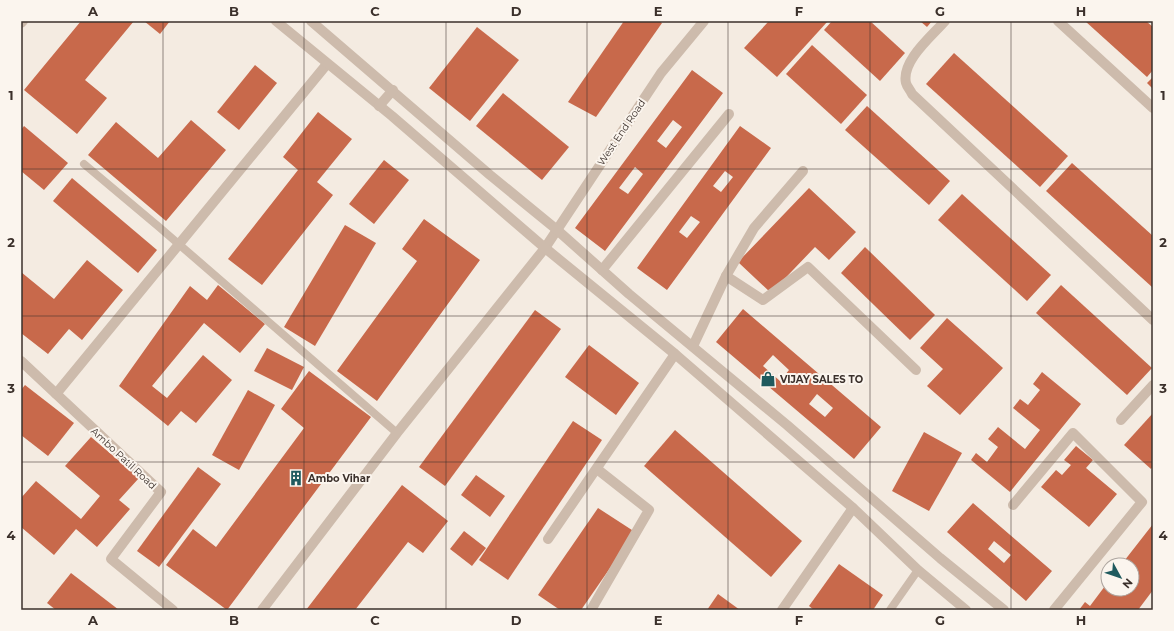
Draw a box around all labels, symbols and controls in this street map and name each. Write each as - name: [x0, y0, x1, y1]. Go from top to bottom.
- text: A: [87, 3, 99, 19]
- text: B: [229, 3, 239, 19]
- text: C: [370, 3, 380, 19]
- text: D: [511, 3, 522, 19]
- text: E: [654, 3, 663, 19]
- text: F: [795, 3, 803, 19]
- text: G: [935, 3, 945, 19]
- text: H: [1076, 3, 1086, 19]
- text: 1: [8, 87, 14, 103]
- text: 1: [1160, 87, 1166, 103]
- street label: West End Road: [594, 97, 648, 168]
- text: 2: [7, 234, 15, 250]
- text: 2: [1159, 234, 1167, 250]
- shop icon: VIJAY SALES TO: [759, 370, 777, 388]
- place label: VIJAY SALES TO: [779, 373, 864, 386]
- text: 3: [6, 380, 15, 396]
- text: 3: [1158, 380, 1167, 396]
- street label: Ambo Patil Road: [88, 425, 159, 492]
- building icon: Ambo Vihar: [287, 469, 305, 487]
- place label: Ambo Vihar: [307, 472, 371, 485]
- text: 4: [7, 527, 16, 543]
- text: 4: [1159, 527, 1168, 543]
- north arrow: [1100, 557, 1140, 597]
- text: N: [1119, 576, 1136, 591]
- text: A: [87, 612, 99, 628]
- text: B: [229, 612, 239, 628]
- text: C: [370, 612, 380, 628]
- text: D: [511, 612, 522, 628]
- text: E: [654, 612, 663, 628]
- text: F: [795, 612, 803, 628]
- text: G: [935, 612, 945, 628]
- text: H: [1076, 612, 1086, 628]

